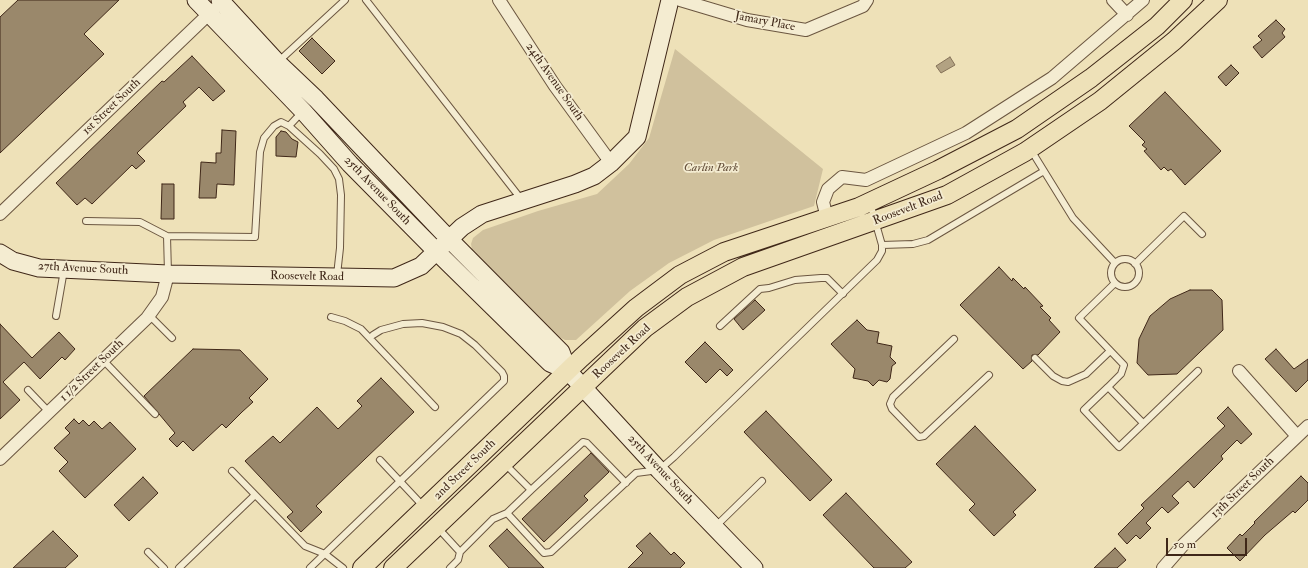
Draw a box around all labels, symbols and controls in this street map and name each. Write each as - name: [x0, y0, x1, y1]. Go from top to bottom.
- street label: Jamary Place: [734, 9, 796, 35]
- street label: 24th Avenue South: [522, 40, 586, 124]
- street label: 1st Street South: [80, 76, 144, 138]
- street label: 25th Avenue South: [341, 154, 413, 228]
- park label: Carlin Park: [684, 161, 738, 175]
- street label: Roosevelt Road: [871, 189, 945, 229]
- street label: 27th Avenue South: [38, 259, 128, 279]
- street label: Roosevelt Road: [270, 269, 344, 285]
- street label: Roosevelt Road: [590, 322, 654, 382]
- street label: 1 1/2 Street South: [57, 337, 127, 405]
- street label: 25th Avenue South: [624, 432, 696, 508]
- street label: 2nd Street South: [431, 437, 499, 503]
- street label: 13th Street South: [1209, 454, 1277, 522]
- scale bar: [1168, 530, 1249, 556]
- text: 50 m: [1173, 537, 1196, 552]

